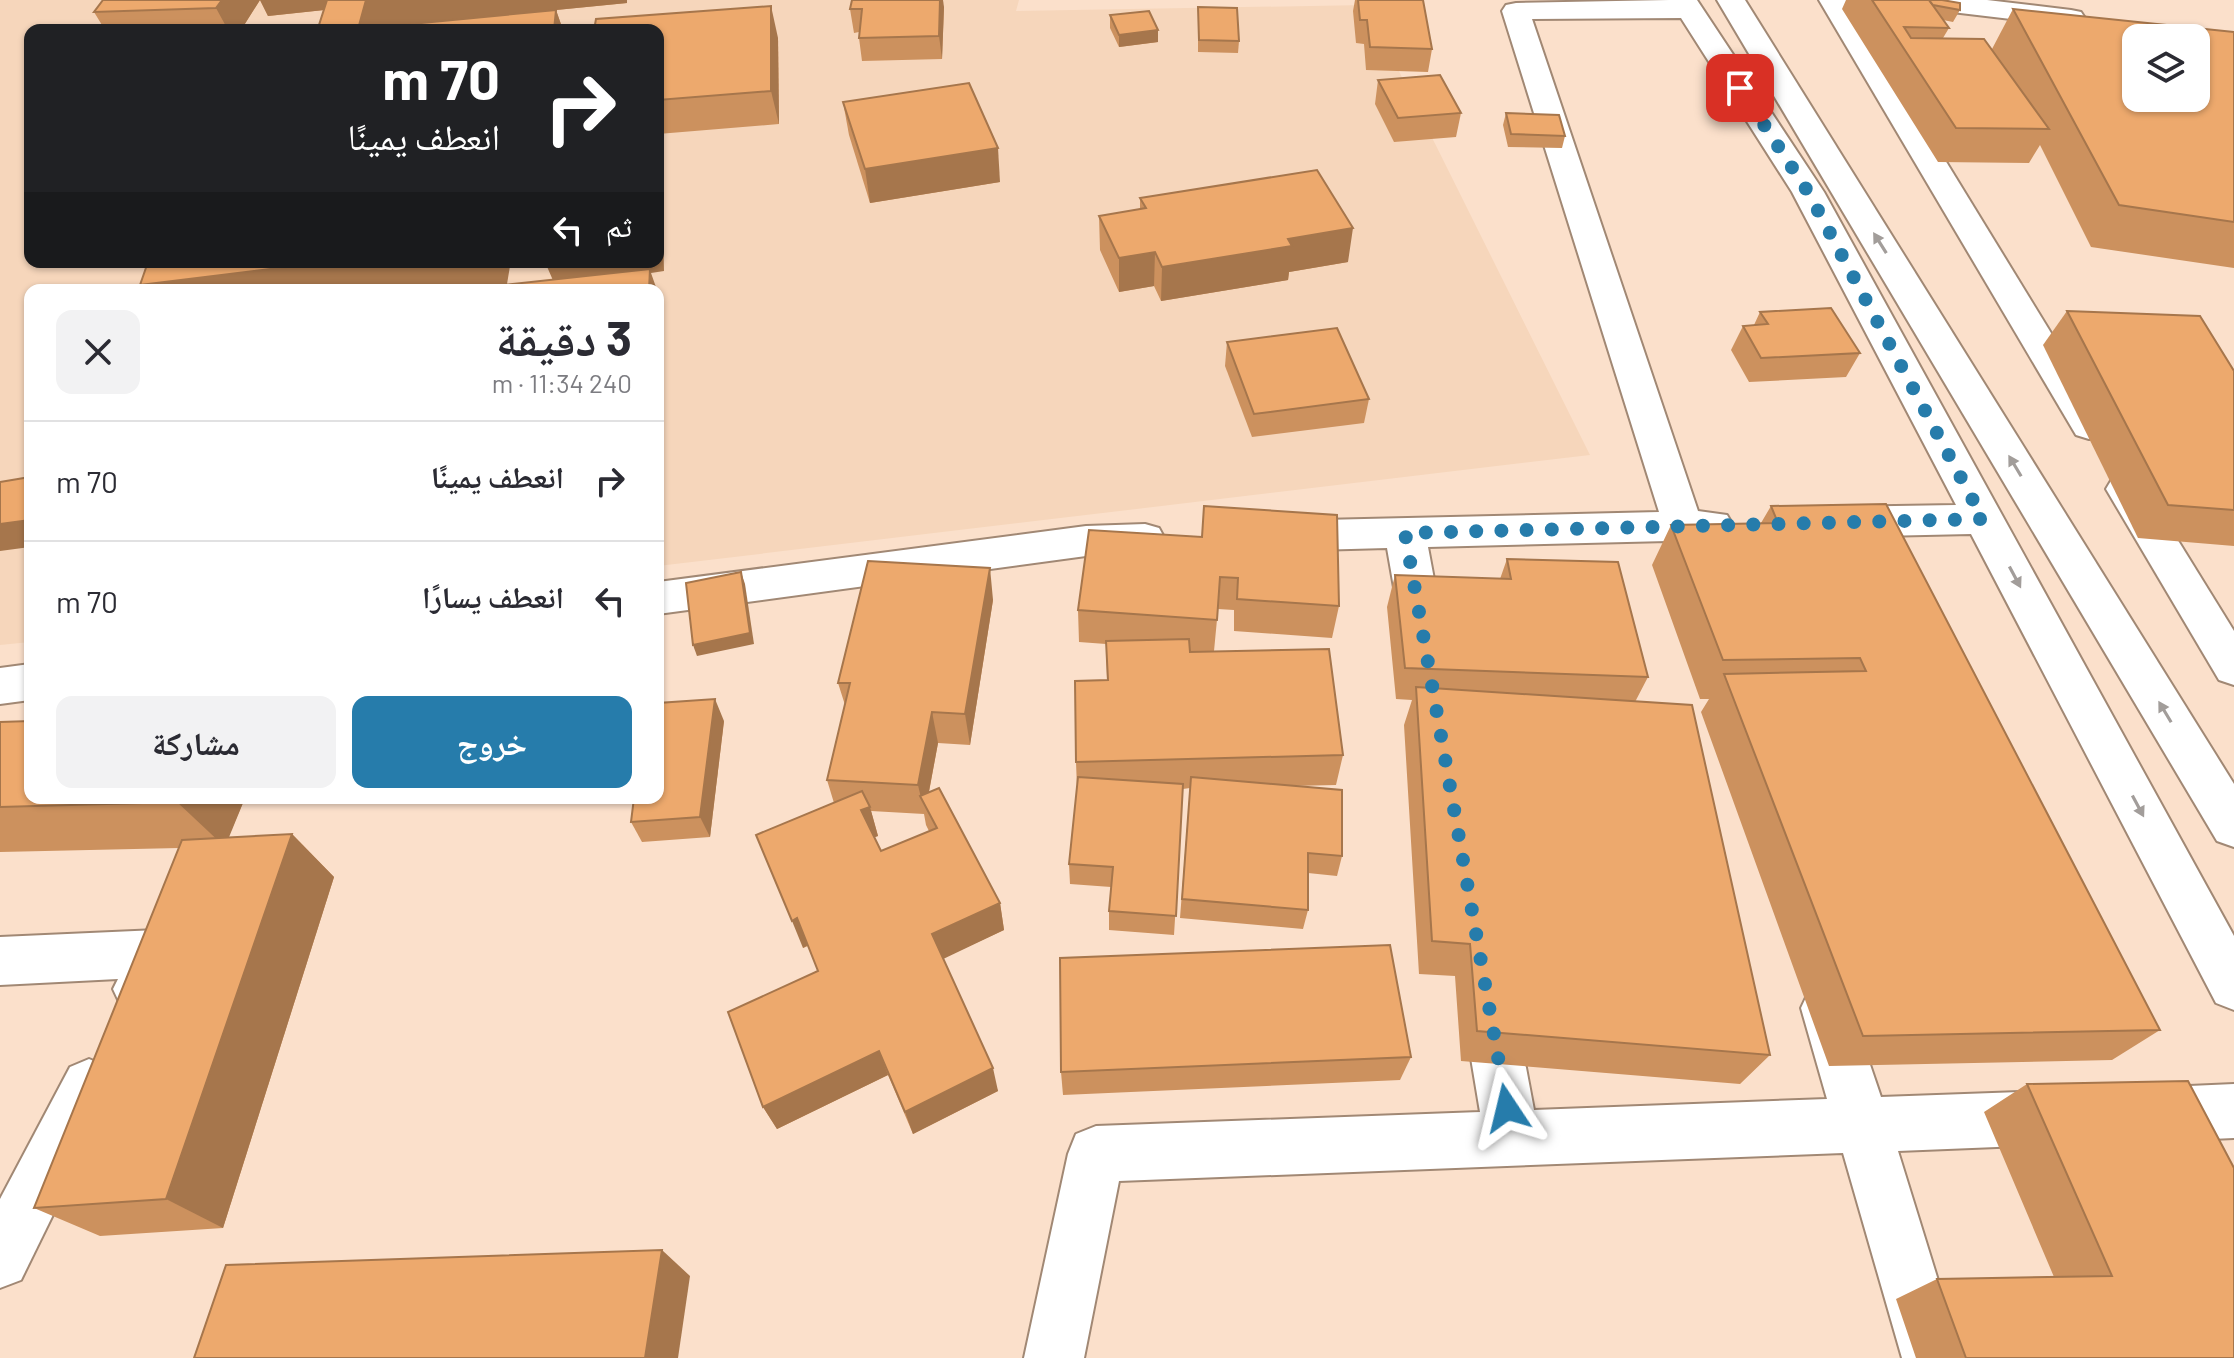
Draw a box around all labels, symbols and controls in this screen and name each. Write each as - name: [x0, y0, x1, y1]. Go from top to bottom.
- map controls: [2122, 24, 2210, 112]
- button: layers: [2122, 24, 2210, 112]
- text: 70 m: [382, 44, 500, 111]
- pin: [1706, 54, 1774, 122]
- icon: right: [528, 56, 632, 160]
- icon: arrive: [1718, 66, 1762, 110]
- text: انعطف يمينًا: [348, 114, 500, 157]
- text: ثم: [606, 207, 632, 243]
- icon: left: [546, 208, 590, 252]
- one-way arrow: [1874, 232, 1888, 254]
- text: 3 دقيقة: [496, 308, 632, 366]
- button: close: [56, 310, 140, 394]
- text: 240 m · 11:34: [492, 367, 632, 398]
- one-way arrow: [2008, 455, 2022, 477]
- text: انعطف يمينًا: [431, 458, 564, 494]
- icon: right: [588, 459, 632, 503]
- text: 70 m: [56, 463, 118, 499]
- one-way arrow: [2007, 566, 2021, 588]
- text: انعطف يسارًا: [422, 578, 564, 614]
- icon: left: [588, 579, 632, 623]
- text: 70 m: [56, 583, 118, 619]
- button: مشاركة: [56, 696, 336, 788]
- button: خروج: [352, 696, 632, 788]
- one-way arrow: [2158, 701, 2172, 723]
- one-way arrow: [2130, 795, 2144, 817]
- position arrow: [1465, 1066, 1549, 1150]

